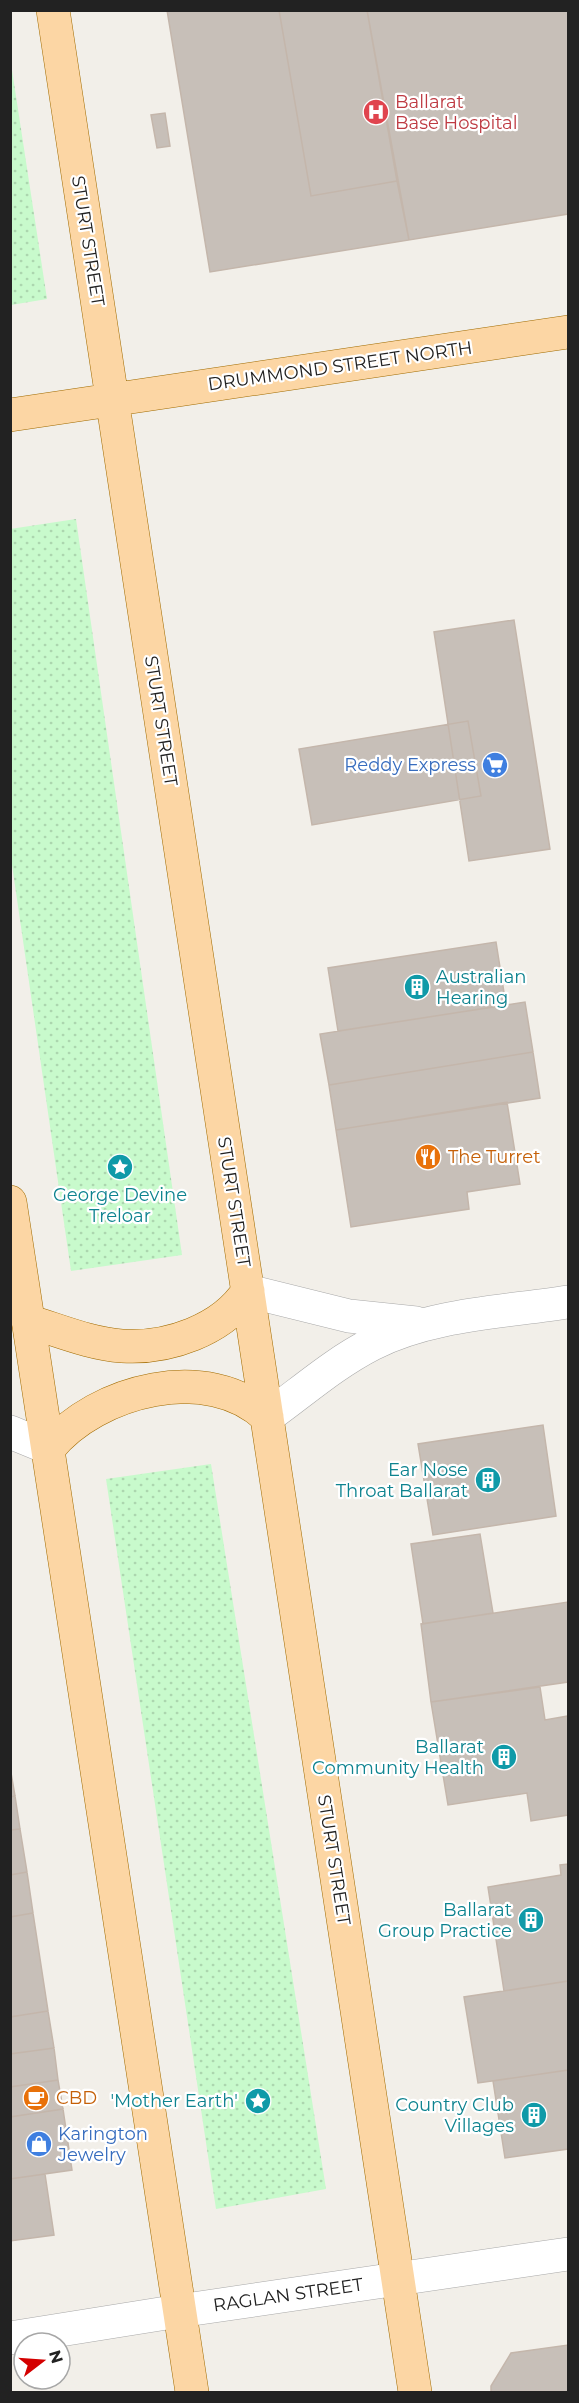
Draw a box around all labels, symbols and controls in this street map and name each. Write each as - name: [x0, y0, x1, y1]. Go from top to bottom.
- place label: Ballarat Base Hospital: [395, 91, 518, 134]
- hospital icon: Ballarat Base Hospital: [361, 97, 391, 127]
- street label: STURT STREET: [67, 174, 109, 308]
- street label: DRUMMOND STREET NORTH: [206, 337, 474, 395]
- street label: STURT STREET: [140, 654, 182, 788]
- supermarket icon: Reddy Express: [480, 750, 510, 780]
- place label: Reddy Express: [344, 754, 476, 776]
- place label: Australian Hearing: [436, 966, 527, 1009]
- building icon: Australian Hearing: [402, 972, 432, 1002]
- street label: STURT STREET: [213, 1135, 255, 1269]
- restaurant icon: The Turret: [413, 1142, 443, 1172]
- place label: The Turret: [448, 1146, 541, 1168]
- place icon: George Devine Treloar: [105, 1152, 135, 1182]
- place label: George Devine Treloar: [53, 1184, 187, 1227]
- place label: Ear Nose Throat Ballarat: [336, 1459, 468, 1502]
- building icon: Ear Nose Throat Ballarat: [473, 1465, 503, 1495]
- place label: Ballarat Community Health: [312, 1736, 484, 1779]
- building icon: Ballarat Community Health: [489, 1742, 519, 1772]
- street label: STURT STREET: [313, 1793, 355, 1927]
- place label: Ballarat Group Practice: [378, 1899, 512, 1942]
- building icon: Ballarat Group Practice: [516, 1905, 546, 1935]
- cafe icon: CBD: [21, 2083, 51, 2113]
- place icon: 'Mother Earth': [243, 2086, 273, 2116]
- place label: CBD: [56, 2087, 97, 2109]
- place label: 'Mother Earth': [110, 2090, 238, 2112]
- place label: Country Club Villages: [395, 2094, 514, 2137]
- building icon: Country Club Villages: [519, 2100, 549, 2130]
- place label: Karington Jewelry: [57, 2123, 148, 2166]
- shop icon: Karington Jewelry: [24, 2129, 54, 2159]
- street label: RAGLAN STREET: [212, 2273, 365, 2316]
- north arrow: [12, 2331, 72, 2391]
- text: N: [45, 2348, 67, 2366]

